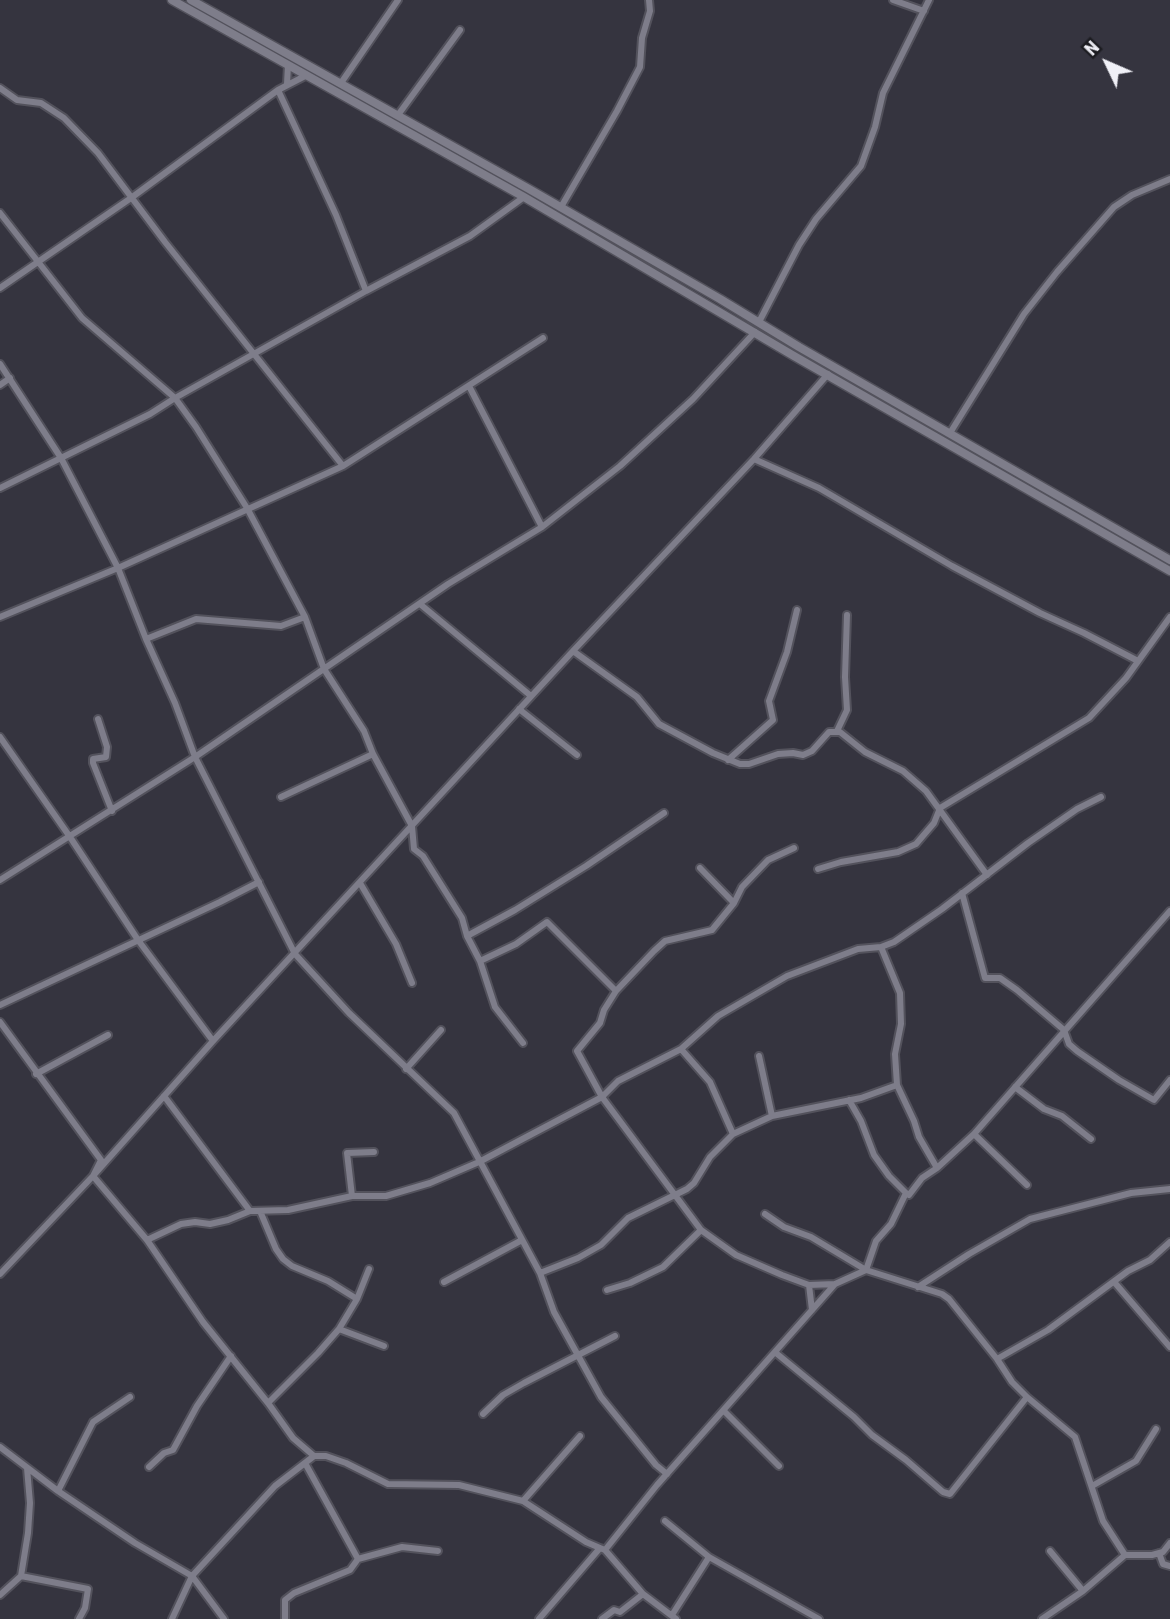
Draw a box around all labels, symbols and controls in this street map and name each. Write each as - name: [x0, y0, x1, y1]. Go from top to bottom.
- north arrow: [1072, 28, 1142, 98]
- text: N: [1079, 36, 1104, 60]

